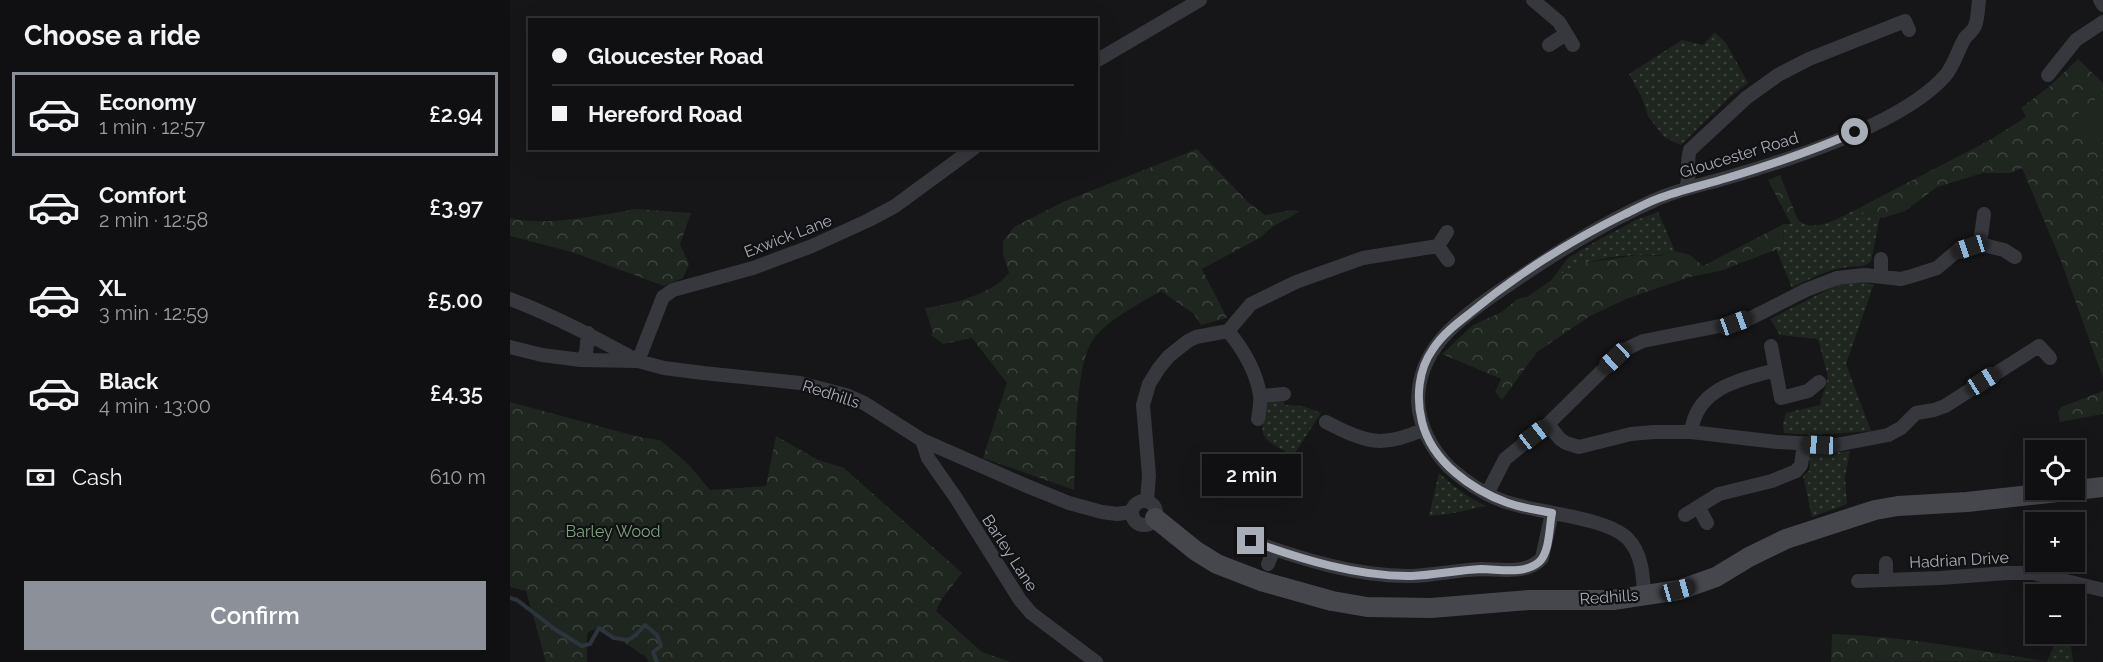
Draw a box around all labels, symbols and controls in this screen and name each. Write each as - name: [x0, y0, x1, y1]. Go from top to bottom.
- text: Choose a ride: [24, 20, 200, 51]
- text: Gloucester Road: [588, 43, 763, 69]
- icon: car: [27, 87, 81, 141]
- text: Economy: [99, 89, 197, 115]
- text: £2.94: [429, 101, 483, 127]
- text: Hereford Road: [588, 101, 742, 127]
- text: 1 min · 12:57: [99, 115, 205, 139]
- route start: [1841, 118, 1868, 145]
- street label: Gloucester Road: [1677, 128, 1801, 182]
- icon: car: [27, 180, 81, 234]
- text: Comfort: [99, 182, 186, 208]
- text: £3.97: [430, 194, 483, 220]
- text: 2 min · 12:58: [99, 208, 208, 232]
- street label: Exwick Lane: [741, 211, 835, 261]
- car: [1950, 233, 1990, 261]
- icon: car: [27, 273, 81, 327]
- text: XL: [99, 275, 126, 301]
- text: £5.00: [428, 287, 483, 313]
- text: 3 min · 12:59: [99, 301, 209, 325]
- car: [1715, 308, 1755, 338]
- car: [1596, 339, 1634, 377]
- car: [1963, 364, 2003, 398]
- icon: car: [27, 366, 81, 420]
- text: Black: [99, 368, 158, 394]
- street label: Redhills: [800, 376, 862, 412]
- text: £4.35: [430, 380, 483, 406]
- text: 4 min · 13:00: [99, 394, 211, 418]
- car: [1514, 417, 1554, 453]
- car: [1802, 435, 1838, 455]
- map controls: [2025, 440, 2085, 644]
- button: locate: [2025, 440, 2085, 500]
- callout: 2 min: [1202, 454, 1300, 496]
- icon: cash: [24, 461, 57, 494]
- text: 2 min: [1226, 463, 1277, 487]
- text: Cash: [72, 464, 123, 490]
- text: 610 m: [430, 465, 486, 489]
- street label: Barley Lane: [978, 511, 1042, 595]
- button: +: [2025, 512, 2085, 572]
- park label: Barley Wood: [566, 522, 661, 541]
- route end: [1237, 527, 1264, 554]
- street label: Hadrian Drive: [1909, 548, 2009, 572]
- car: [1658, 576, 1698, 604]
- button: Confirm: [24, 581, 486, 650]
- button: −: [2025, 584, 2085, 644]
- street label: Redhills: [1579, 585, 1639, 609]

